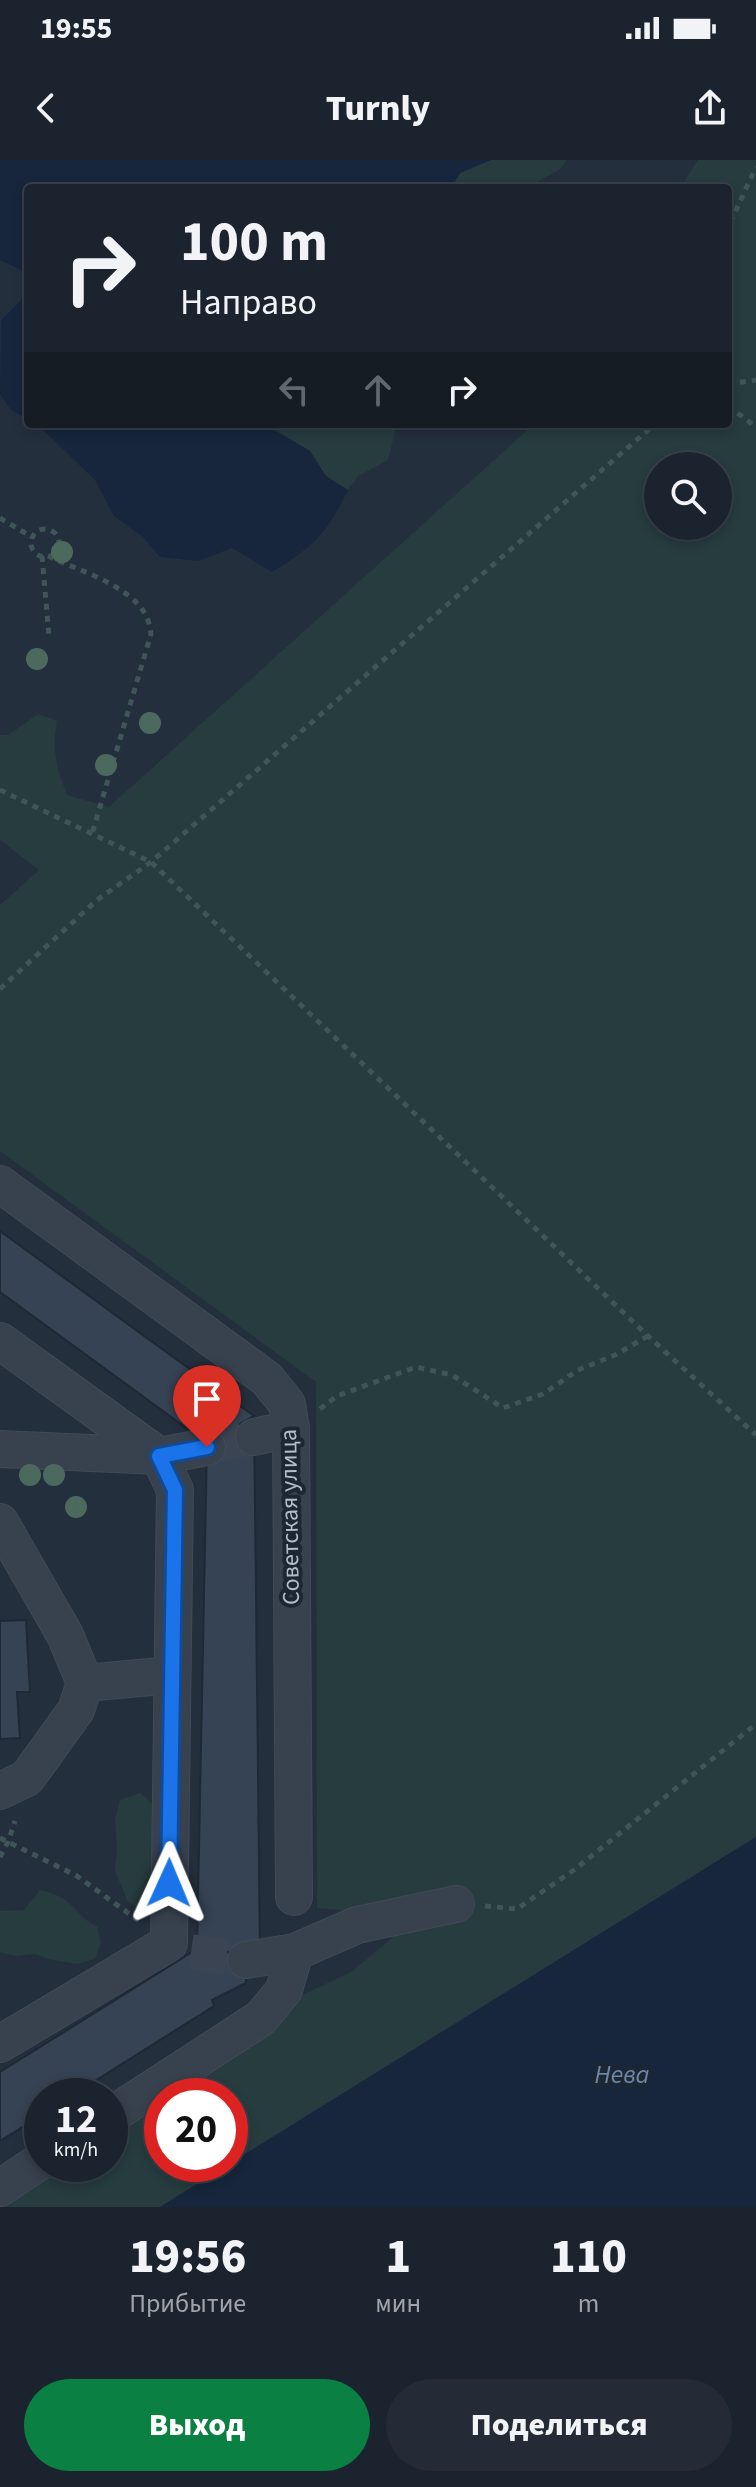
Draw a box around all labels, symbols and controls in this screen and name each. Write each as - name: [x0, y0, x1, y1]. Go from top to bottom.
- text: 19:55: [40, 7, 112, 50]
- text: Turnly: [326, 83, 430, 134]
- icon: back: [24, 86, 68, 130]
- icon: share: [688, 86, 732, 130]
- text: 100 m: [180, 203, 328, 282]
- icon: right: [48, 216, 152, 320]
- text: Направо: [180, 277, 317, 328]
- icon: left: [272, 368, 316, 412]
- icon: ahead: [356, 368, 400, 412]
- icon: right: [440, 368, 484, 412]
- map controls: [644, 452, 732, 540]
- button: search: [644, 452, 732, 540]
- pin: [173, 1365, 241, 1447]
- icon: arrive: [185, 1377, 229, 1421]
- street label: Советская улица: [271, 1429, 309, 1605]
- position arrow: [127, 1841, 211, 1925]
- water label: Нева: [595, 2056, 649, 2093]
- speed limit sign: 20: [144, 2078, 248, 2182]
- text: 12: [55, 2091, 97, 2148]
- text: km/h: [54, 2136, 98, 2164]
- text: 19:56: [129, 2223, 246, 2291]
- text: 1: [385, 2223, 411, 2291]
- text: 110: [550, 2223, 627, 2291]
- text: Прибытие: [129, 2285, 246, 2322]
- text: мин: [375, 2285, 421, 2322]
- text: m: [578, 2285, 599, 2322]
- button: Выход: [24, 2379, 370, 2471]
- button: Поделиться: [386, 2379, 732, 2471]

